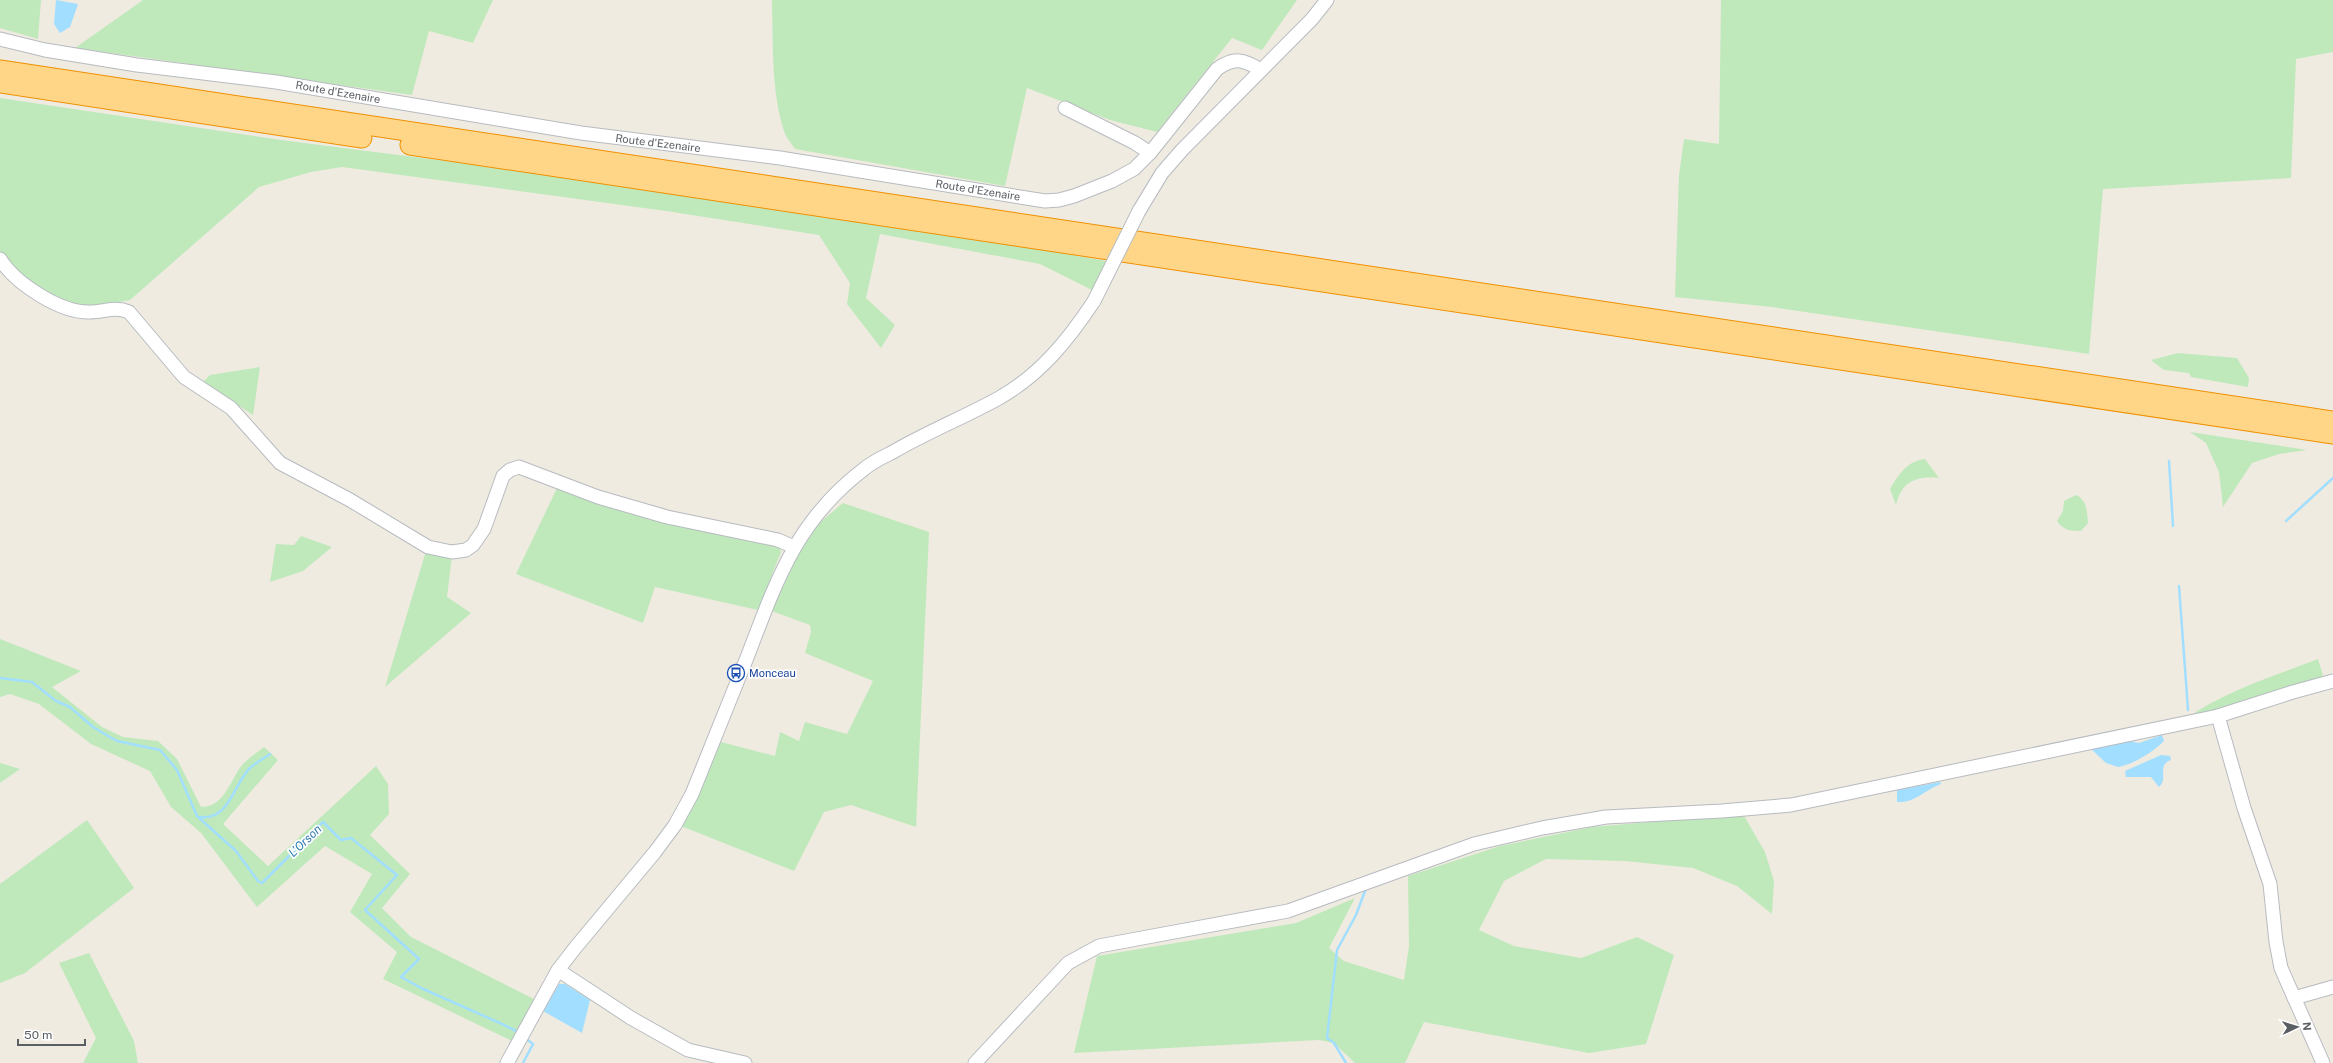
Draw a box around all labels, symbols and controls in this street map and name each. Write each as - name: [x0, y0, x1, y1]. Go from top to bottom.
- street label: Route d'Ezenaire: [295, 79, 381, 105]
- street label: Route d'Ezenaire: [615, 132, 701, 154]
- street label: Route d'Ezenaire: [935, 177, 1021, 203]
- bus stop icon: Monceau: [726, 663, 746, 683]
- place label: Monceau: [749, 667, 796, 679]
- water label: L’Orson: [286, 822, 325, 860]
- north arrow: [2277, 1007, 2317, 1047]
- scale bar: [18, 1021, 85, 1047]
- text: N: [2301, 1022, 2313, 1031]
- text: 50 m: [24, 1028, 52, 1042]

